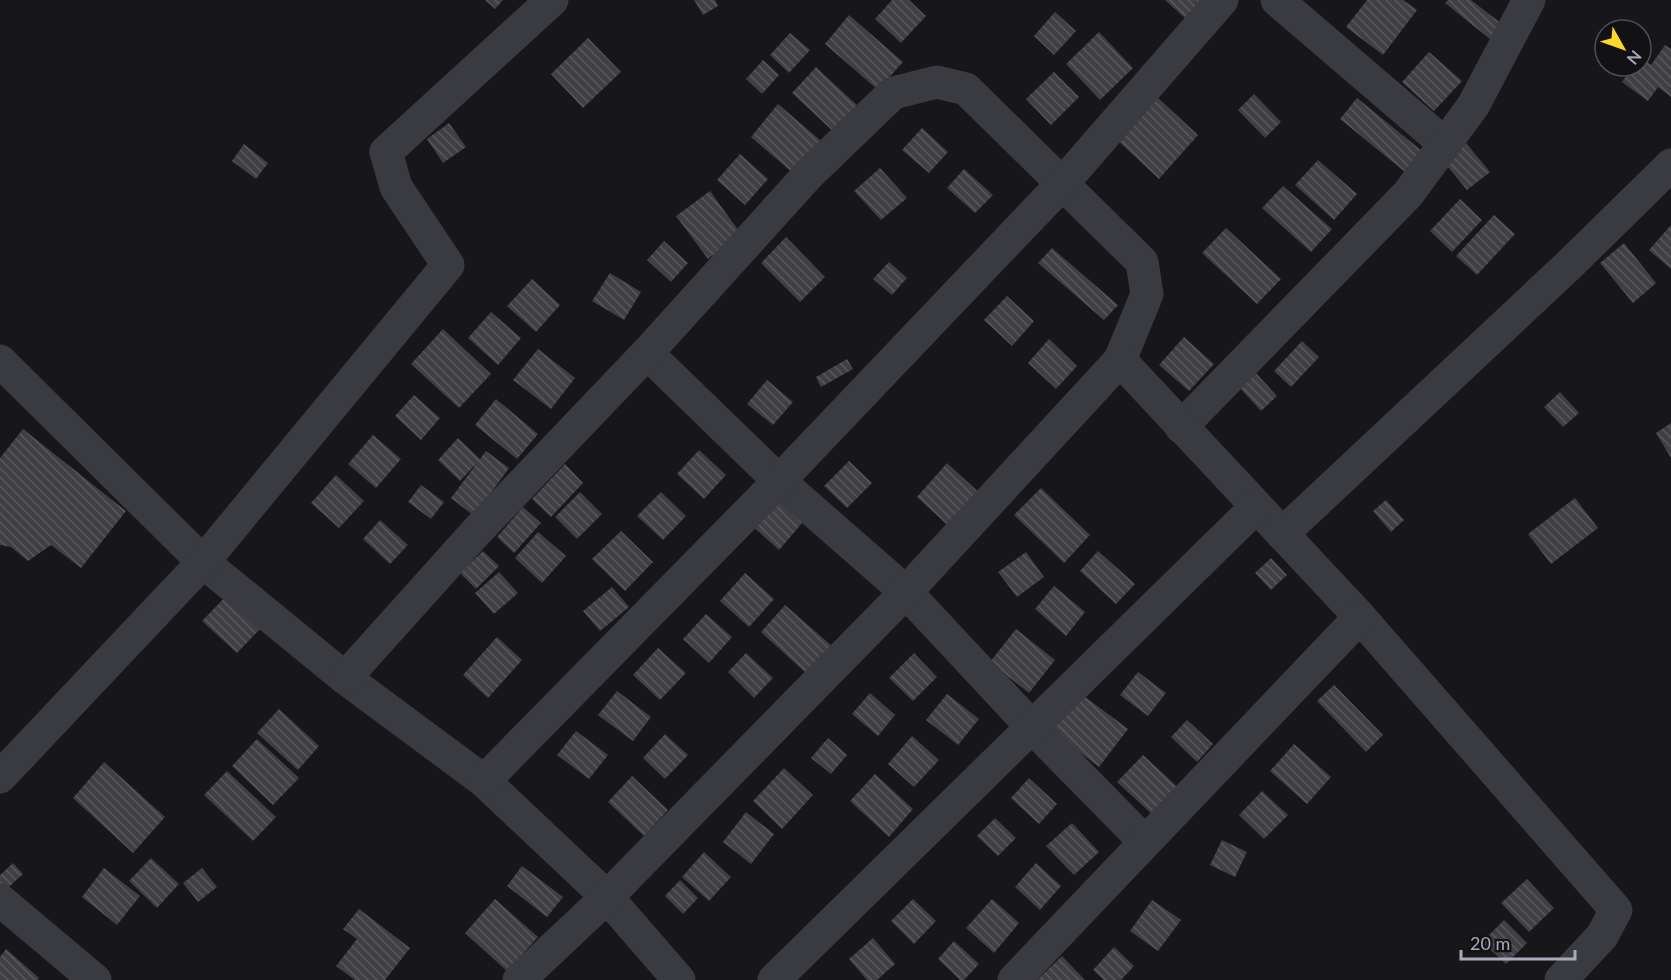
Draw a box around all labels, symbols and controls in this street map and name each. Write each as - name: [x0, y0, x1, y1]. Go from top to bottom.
- north arrow: [1593, 18, 1653, 78]
- text: N: [1624, 47, 1646, 69]
- scale bar: [1461, 923, 1575, 961]
- text: 20 m: [1470, 932, 1510, 954]

